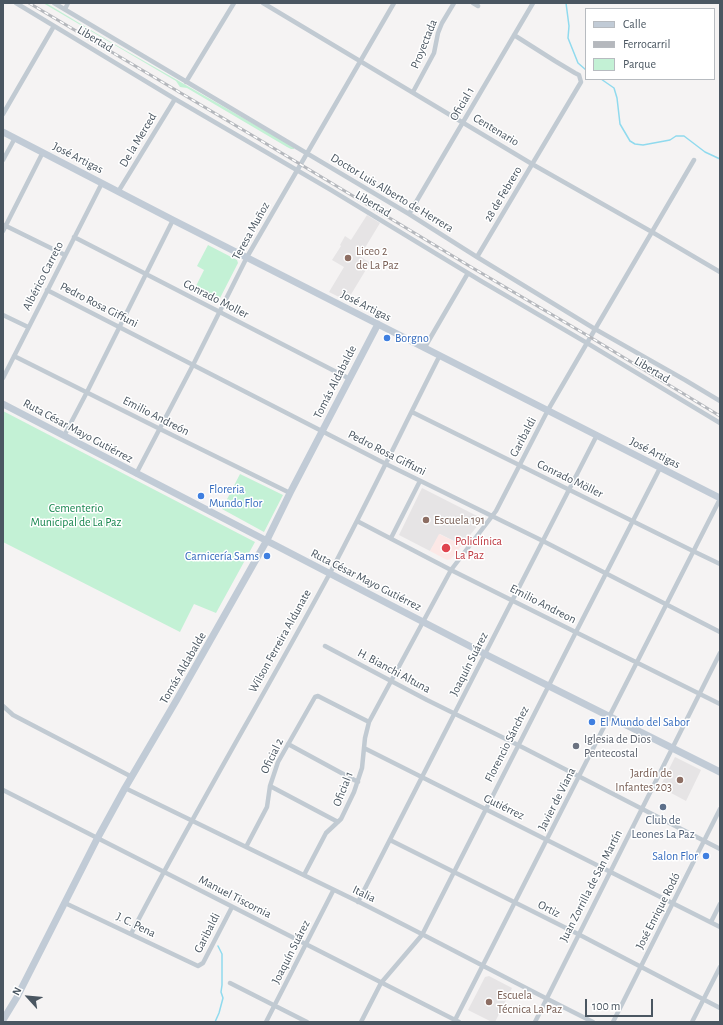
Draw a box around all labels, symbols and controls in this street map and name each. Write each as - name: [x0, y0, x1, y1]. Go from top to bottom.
- legend: [585, 8, 715, 80]
- street label: Proyectada: [408, 17, 440, 71]
- text: Calle: [623, 18, 646, 30]
- street label: Libertad: [75, 23, 115, 55]
- text: Ferrocarril: [623, 38, 670, 50]
- text: Parque: [623, 58, 656, 70]
- street label: Oficial 1: [447, 85, 477, 123]
- street label: De la Merced: [116, 110, 160, 170]
- street label: Centenario: [470, 111, 522, 149]
- street label: José Artigas: [50, 139, 106, 177]
- street label: Doctor Luis Alberto de Herrera: [328, 151, 456, 235]
- street label: 28 de Febrero: [481, 164, 525, 224]
- street label: Libertad: [353, 188, 393, 220]
- street label: Teresa Muñoz: [229, 199, 273, 263]
- street label: Albérico Carreto: [19, 239, 67, 313]
- place label: Liceo 2 de La Paz: [356, 244, 399, 272]
- marker: Liceo 2 de La Paz: [343, 253, 353, 263]
- street label: Conrado Moller: [181, 276, 251, 322]
- street label: Pedro Rosa Giffuni: [58, 279, 140, 331]
- street label: José Artigas: [338, 287, 394, 325]
- place label: Borgno: [395, 331, 429, 345]
- marker: Borgno: [382, 333, 392, 343]
- street label: Tomás Aldabalde: [310, 343, 360, 421]
- street label: Libertad: [632, 354, 672, 386]
- street label: Emilio Andreón: [120, 393, 192, 439]
- street label: Ruta César Mayo Gutiérrez: [21, 396, 135, 466]
- street label: Garibaldi: [507, 415, 539, 459]
- street label: Pedro Rosa Giffuni: [346, 427, 428, 479]
- street label: José Artigas: [627, 434, 683, 472]
- street label: Conrado Möller: [535, 457, 605, 501]
- place label: Floreria Mundo Flor: [209, 482, 262, 510]
- marker: Floreria Mundo Flor: [196, 491, 206, 501]
- park label: Cementerio Municipal de La Paz: [30, 501, 122, 529]
- place label: Escuela 191: [434, 513, 485, 527]
- marker: Escuela 191: [421, 515, 431, 525]
- place label: Policlínica La Paz: [455, 534, 502, 562]
- marker: Policlínica La Paz: [440, 542, 452, 554]
- street label: Ruta César Mayo Gutiérrez: [308, 546, 424, 614]
- place label: Carnicería Sams: [185, 549, 259, 563]
- marker: Carnicería Sams: [262, 551, 272, 561]
- street label: Emilio Andreon: [507, 581, 579, 627]
- street label: Wilson Ferreira Aldunate: [246, 587, 314, 695]
- street label: Tomás Aldabalde: [157, 630, 209, 706]
- street label: Joaquín Suárez: [447, 630, 491, 698]
- street label: H. Bianchi Altuna: [355, 646, 433, 696]
- street label: Florencio Sánchez: [482, 704, 532, 784]
- place label: El Mundo del Sabor: [600, 715, 690, 729]
- marker: El Mundo del Sabor: [587, 717, 597, 727]
- place label: Iglesia de Dios Pentecostal: [584, 732, 651, 760]
- street label: Oficial 2: [257, 736, 287, 776]
- marker: Iglesia de Dios Pentecostal: [571, 741, 581, 751]
- street label: Javier de Viana: [535, 765, 579, 833]
- place label: Jardín de Infantes 203: [615, 766, 672, 794]
- street label: Oficial 1: [330, 769, 356, 809]
- marker: Jardín de Infantes 203: [675, 775, 685, 785]
- street label: Gutiérrez: [481, 791, 527, 823]
- marker: Club de Leones La Paz: [658, 802, 668, 812]
- place label: Club de Leones La Paz: [631, 813, 695, 841]
- street label: Juan Zorrilla de San Martín: [557, 828, 625, 944]
- place label: Salon Flor: [652, 849, 698, 863]
- marker: Salon Flor: [701, 851, 711, 861]
- street label: José Enrique Rodó: [633, 870, 683, 952]
- street label: Manuel Tiscornia: [196, 872, 274, 922]
- street label: Italia: [350, 882, 378, 906]
- street label: Ortiz: [535, 897, 563, 921]
- street label: J. C. Pena: [114, 909, 158, 941]
- street label: Garibaldi: [191, 911, 223, 955]
- street label: Joaquín Suárez: [269, 918, 313, 986]
- north arrow: [8, 977, 48, 1017]
- text: N: [10, 985, 24, 997]
- place label: Escuela Técnica La Paz: [497, 988, 562, 1016]
- scale bar: [587, 991, 655, 1017]
- marker: Escuela Técnica La Paz: [484, 997, 494, 1007]
- text: 100 m: [592, 1000, 620, 1012]

